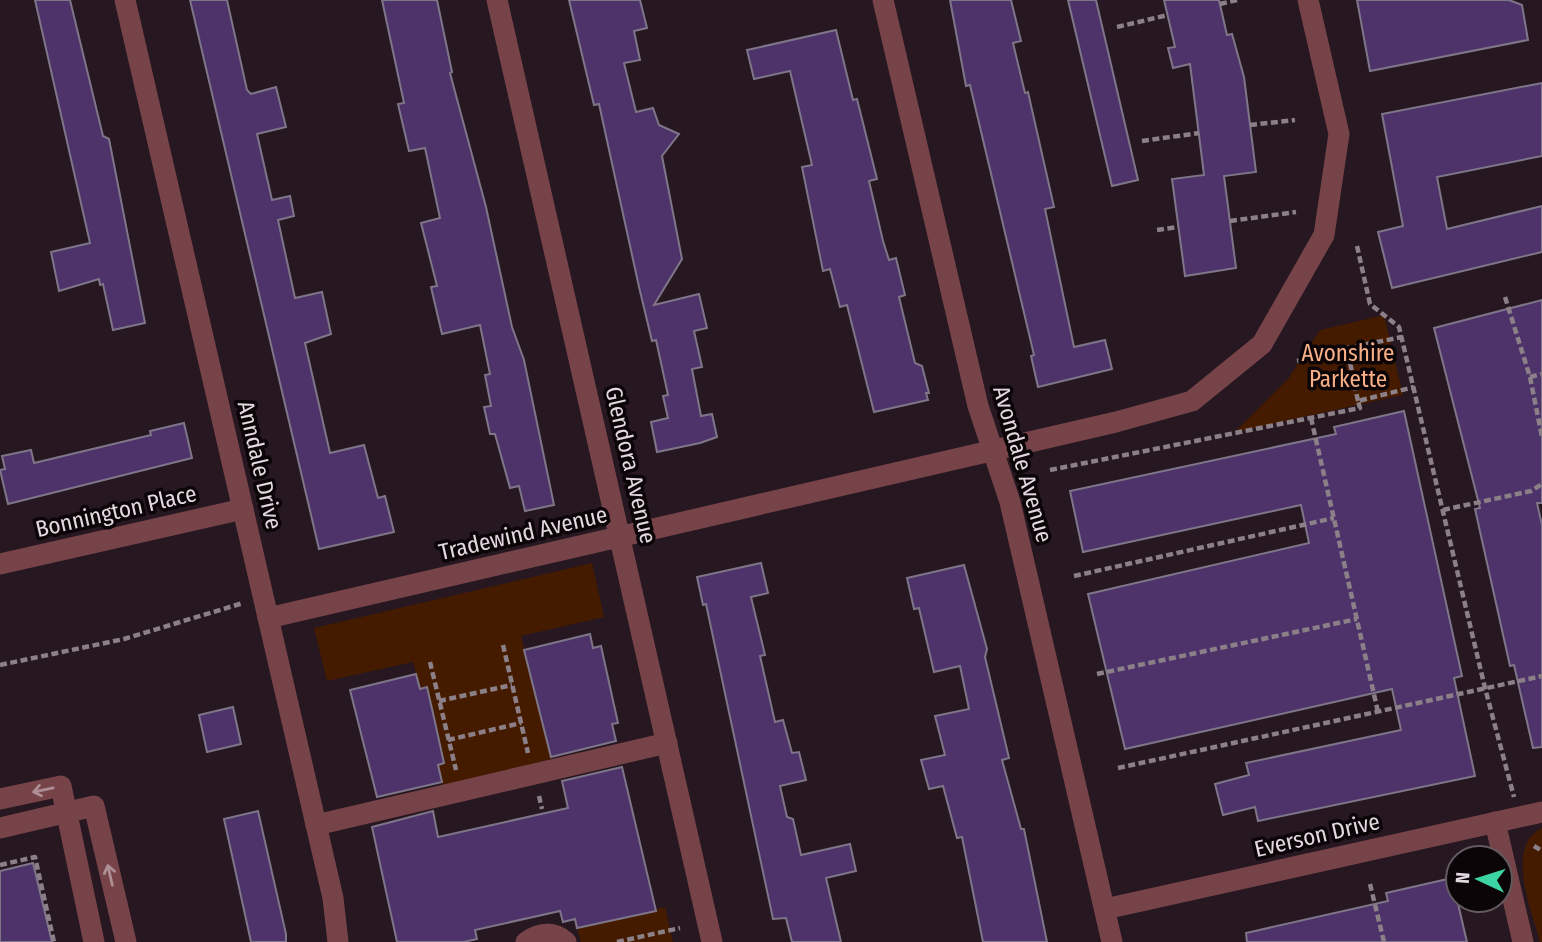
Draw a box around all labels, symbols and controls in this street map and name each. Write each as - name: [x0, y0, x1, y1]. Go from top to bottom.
- park label: Avonshire Parkette: [1302, 339, 1394, 393]
- street label: Avondale Avenue: [987, 382, 1059, 546]
- street label: Glendora Avenue: [599, 384, 663, 546]
- street label: Anndale Drive: [232, 398, 288, 532]
- street label: Bonnington Place: [33, 479, 199, 543]
- street label: Tradewind Avenue: [436, 500, 610, 566]
- one-way arrow: [33, 784, 55, 797]
- street label: Everson Drive: [1252, 807, 1382, 863]
- north arrow: [1444, 844, 1514, 914]
- one-way arrow: [103, 865, 116, 887]
- text: N: [1451, 871, 1474, 884]

